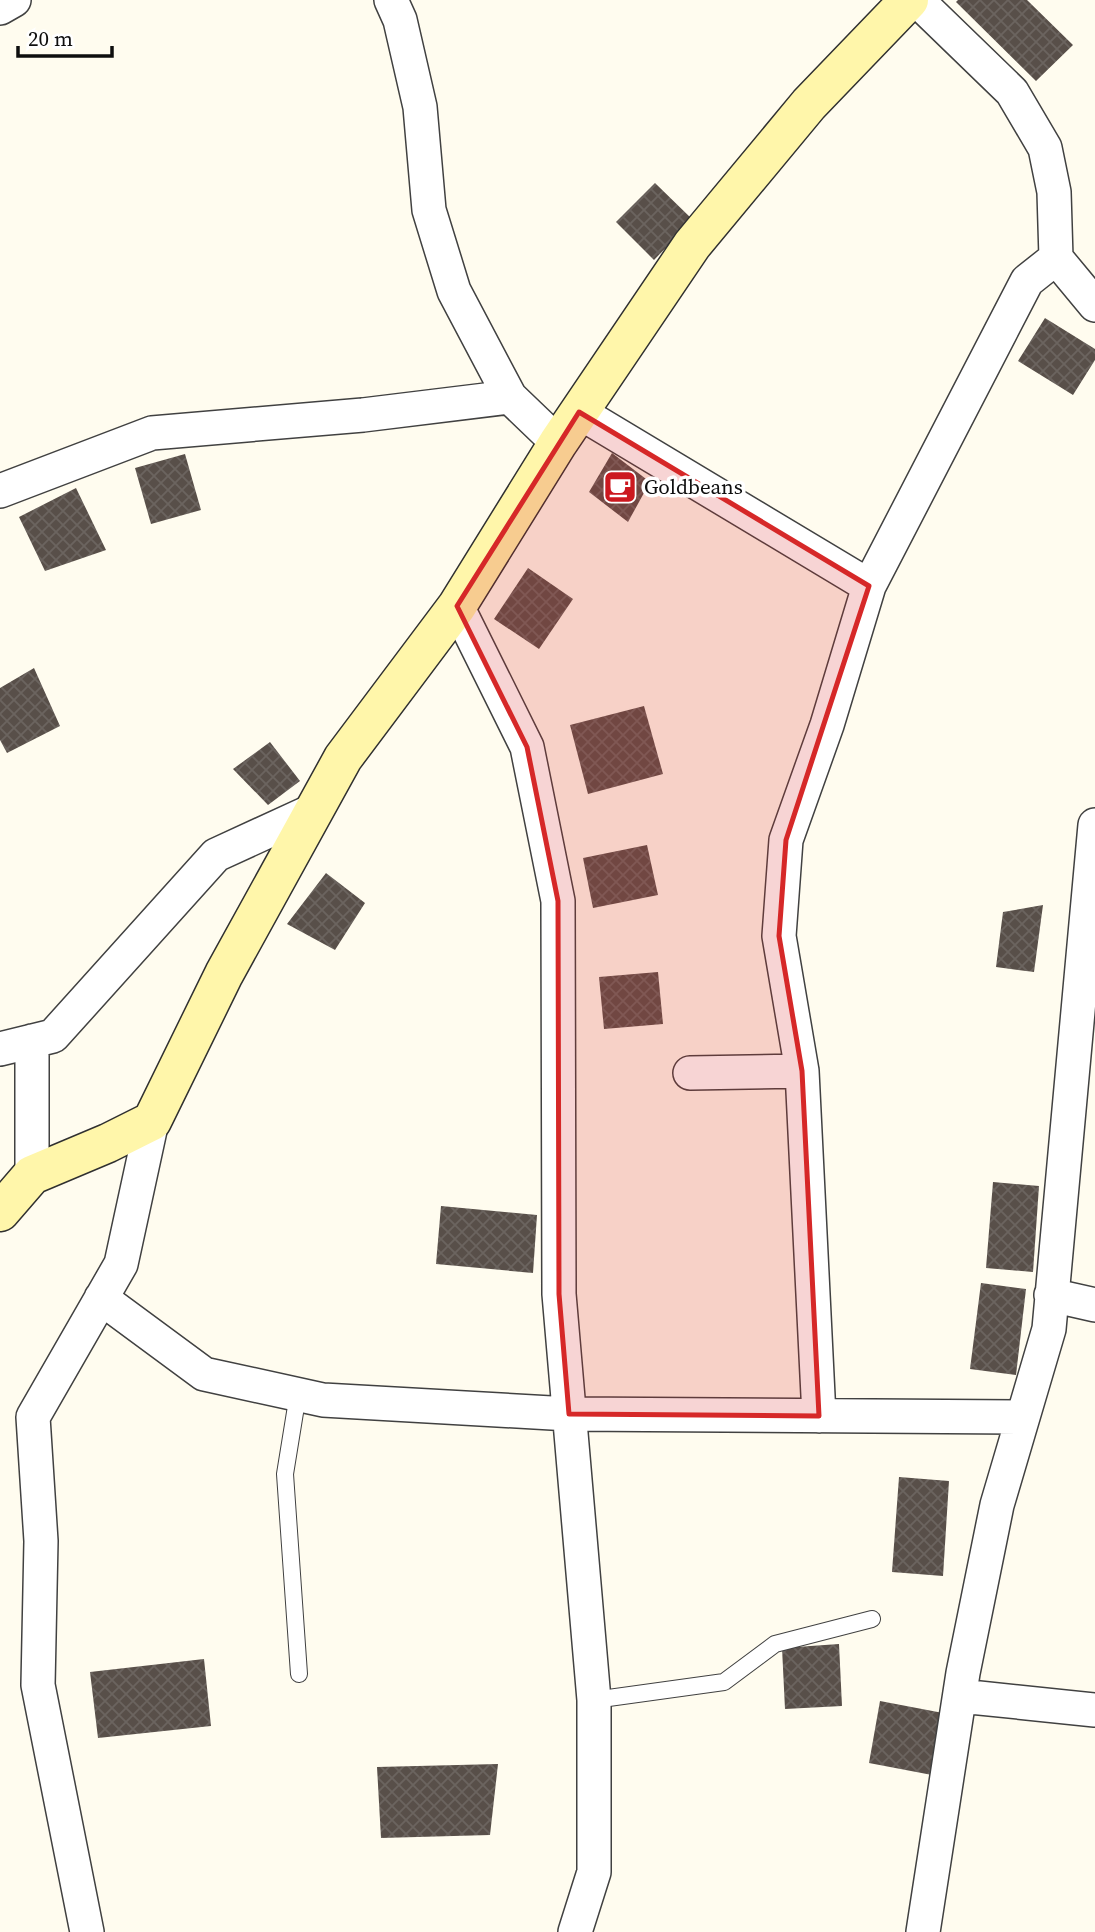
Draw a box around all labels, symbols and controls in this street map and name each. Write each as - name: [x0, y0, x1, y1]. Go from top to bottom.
- scale bar: [18, 14, 112, 58]
- text: 20 m: [28, 24, 73, 53]
- cafe icon: Goldbeans: [601, 468, 639, 506]
- place label: Goldbeans: [644, 472, 743, 501]

